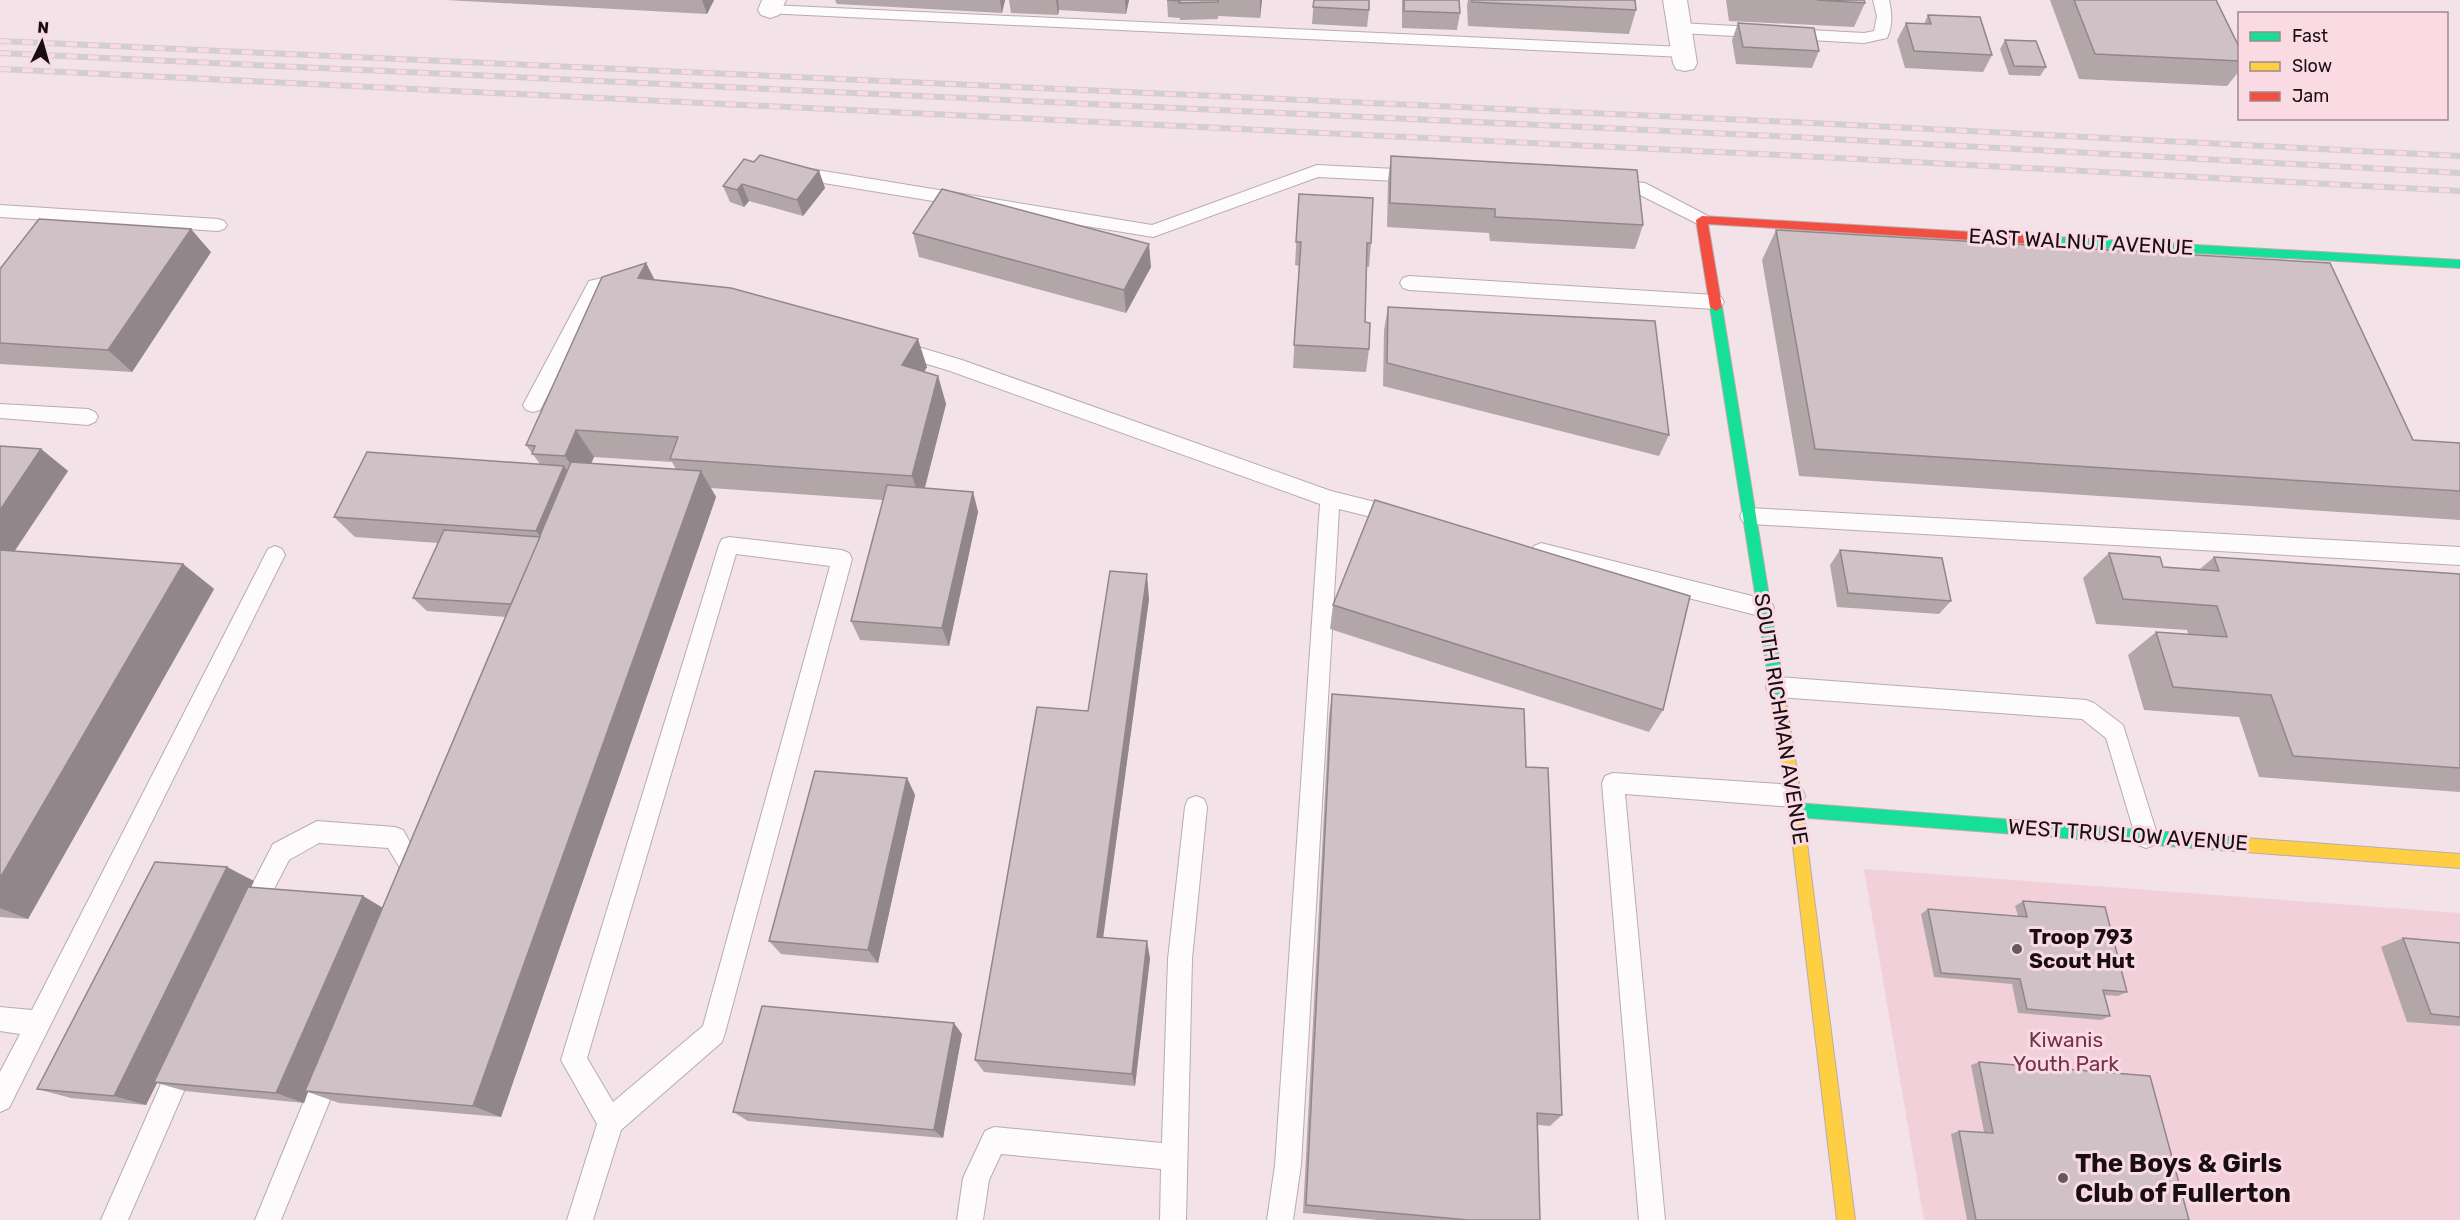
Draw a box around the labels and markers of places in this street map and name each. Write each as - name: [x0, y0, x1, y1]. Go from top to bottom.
- place label: Troop 793 Scout Hut: [2029, 924, 2135, 973]
- marker: Troop 793 Scout Hut: [2010, 942, 2024, 956]
- place label: The Boys & Girls Club of Fullerton: [2075, 1148, 2291, 1209]
- marker: The Boys & Girls Club of Fullerton: [2056, 1171, 2070, 1185]

